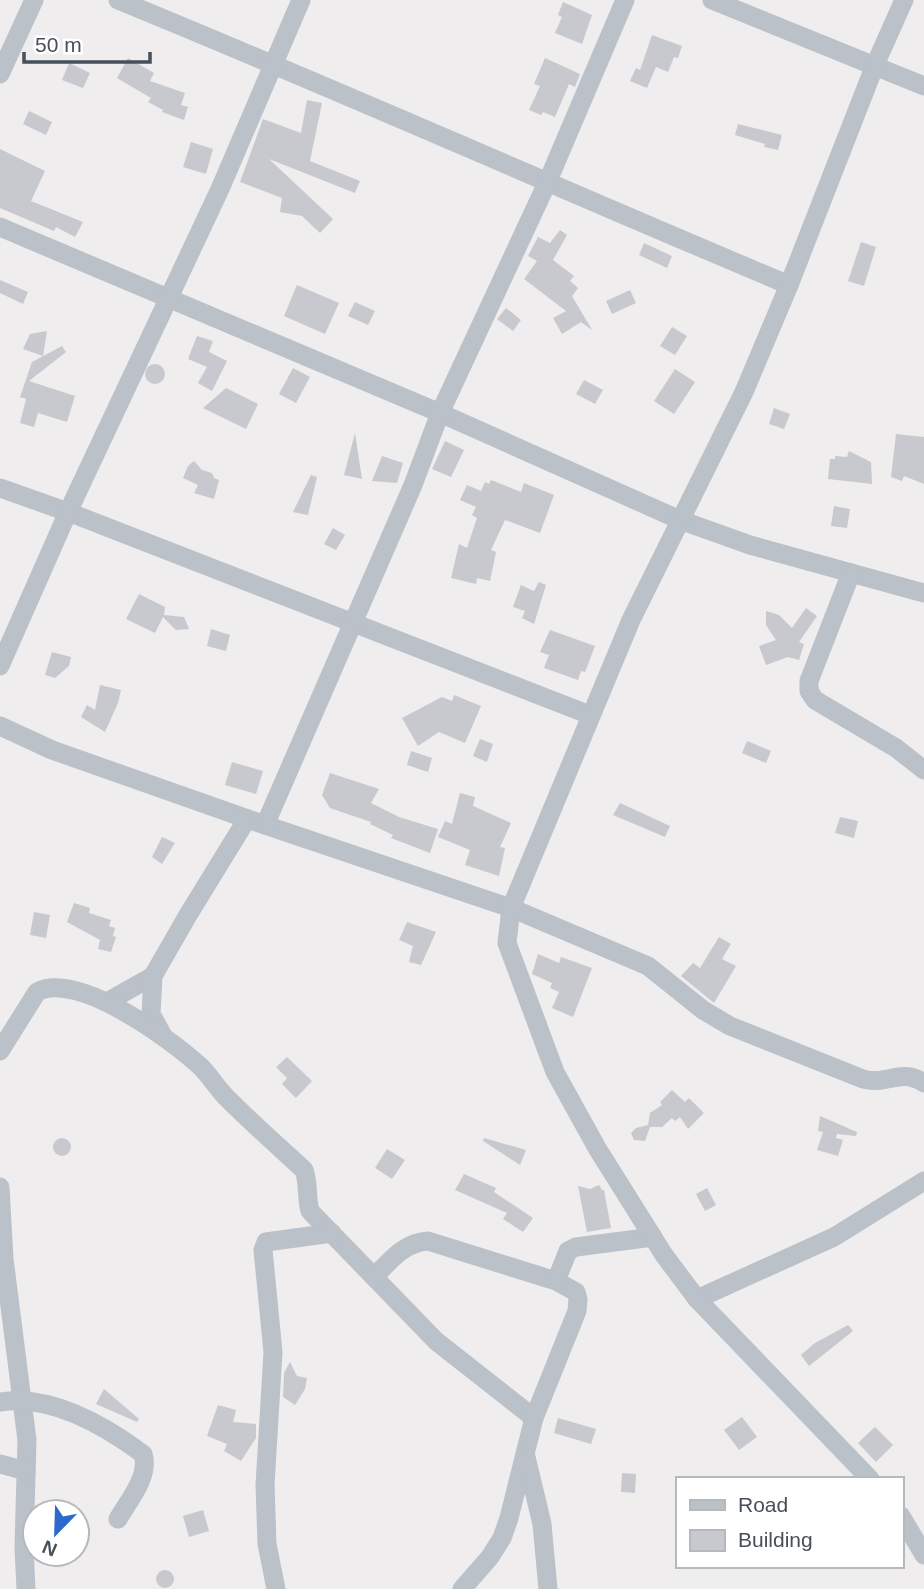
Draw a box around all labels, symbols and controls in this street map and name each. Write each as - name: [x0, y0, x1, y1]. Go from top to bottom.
- scale bar: [24, 21, 150, 65]
- text: 50 m: [35, 33, 82, 56]
- legend: [676, 1477, 903, 1568]
- text: Road: [738, 1493, 788, 1516]
- north arrow: [21, 1498, 91, 1568]
- text: Building: [738, 1528, 813, 1551]
- text: N: [39, 1536, 60, 1561]

